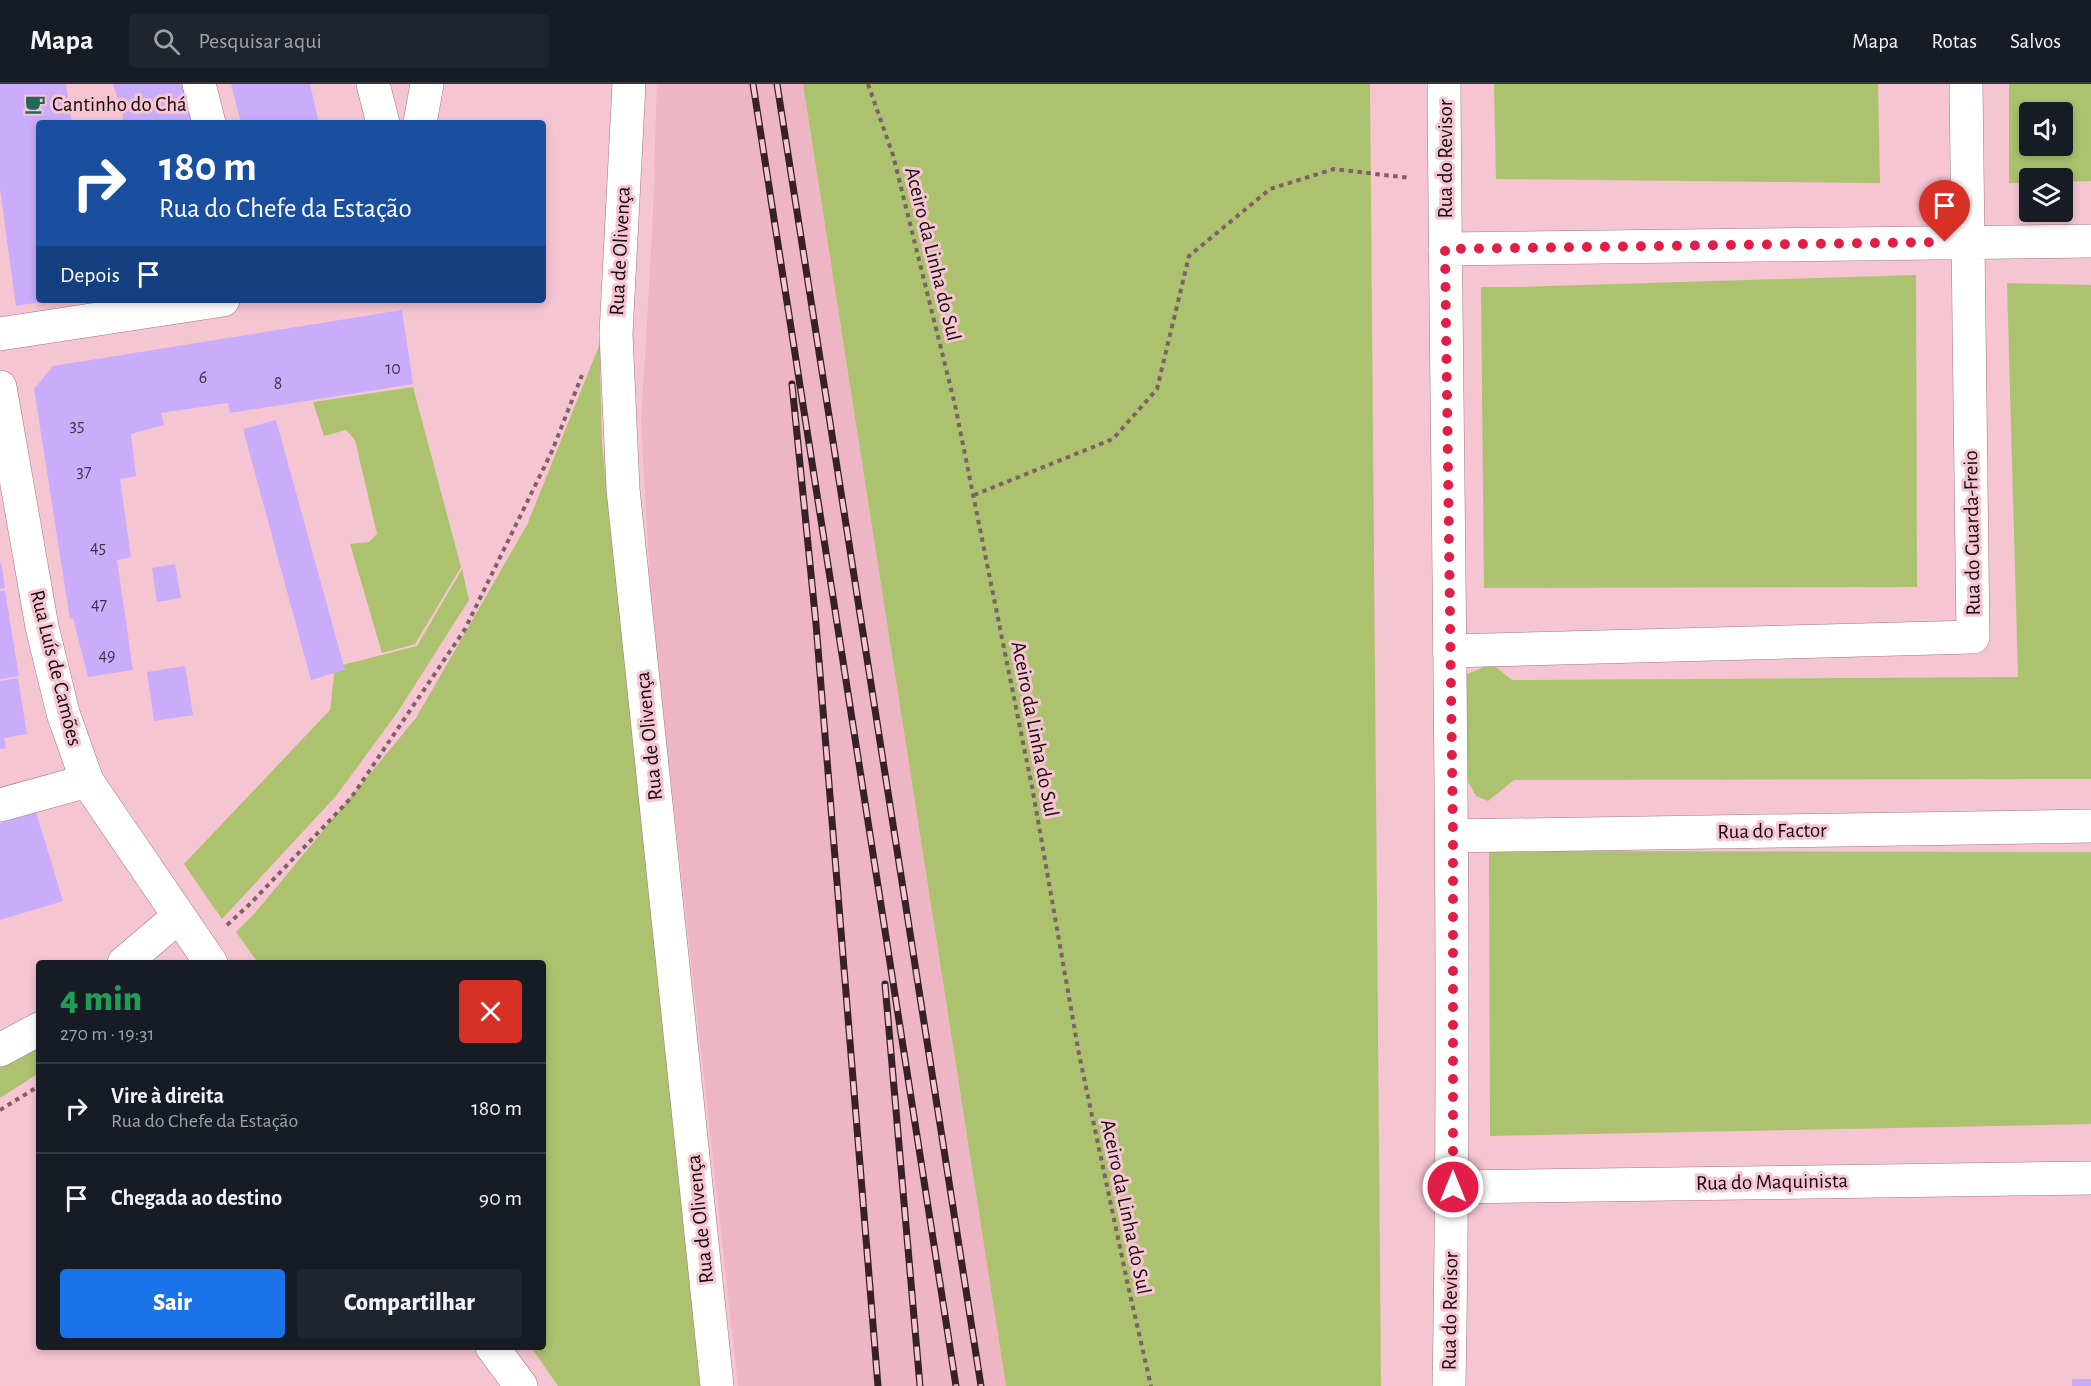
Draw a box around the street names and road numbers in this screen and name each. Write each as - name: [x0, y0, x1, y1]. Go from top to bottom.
- street label: Rua do Revisor: [1435, 99, 1456, 218]
- street label: Aceiro da Linha do Sul: [901, 165, 965, 343]
- street label: Rua de Olivença: [606, 186, 634, 316]
- street label: Rua do Guarda-Freio: [1960, 450, 1984, 616]
- street label: Rua Luís de Camões: [26, 588, 86, 748]
- street label: Aceiro da Linha do Sul: [1008, 639, 1062, 819]
- street label: Rua de Olivença: [632, 670, 666, 801]
- street label: Rua do Factor: [1717, 820, 1827, 842]
- street label: Aceiro da Linha do Sul: [1097, 1118, 1155, 1296]
- street label: Rua de Olivença: [683, 1153, 717, 1284]
- street label: Rua do Maquinista: [1696, 1170, 1849, 1194]
- street label: Rua do Revisor: [1438, 1251, 1462, 1371]

